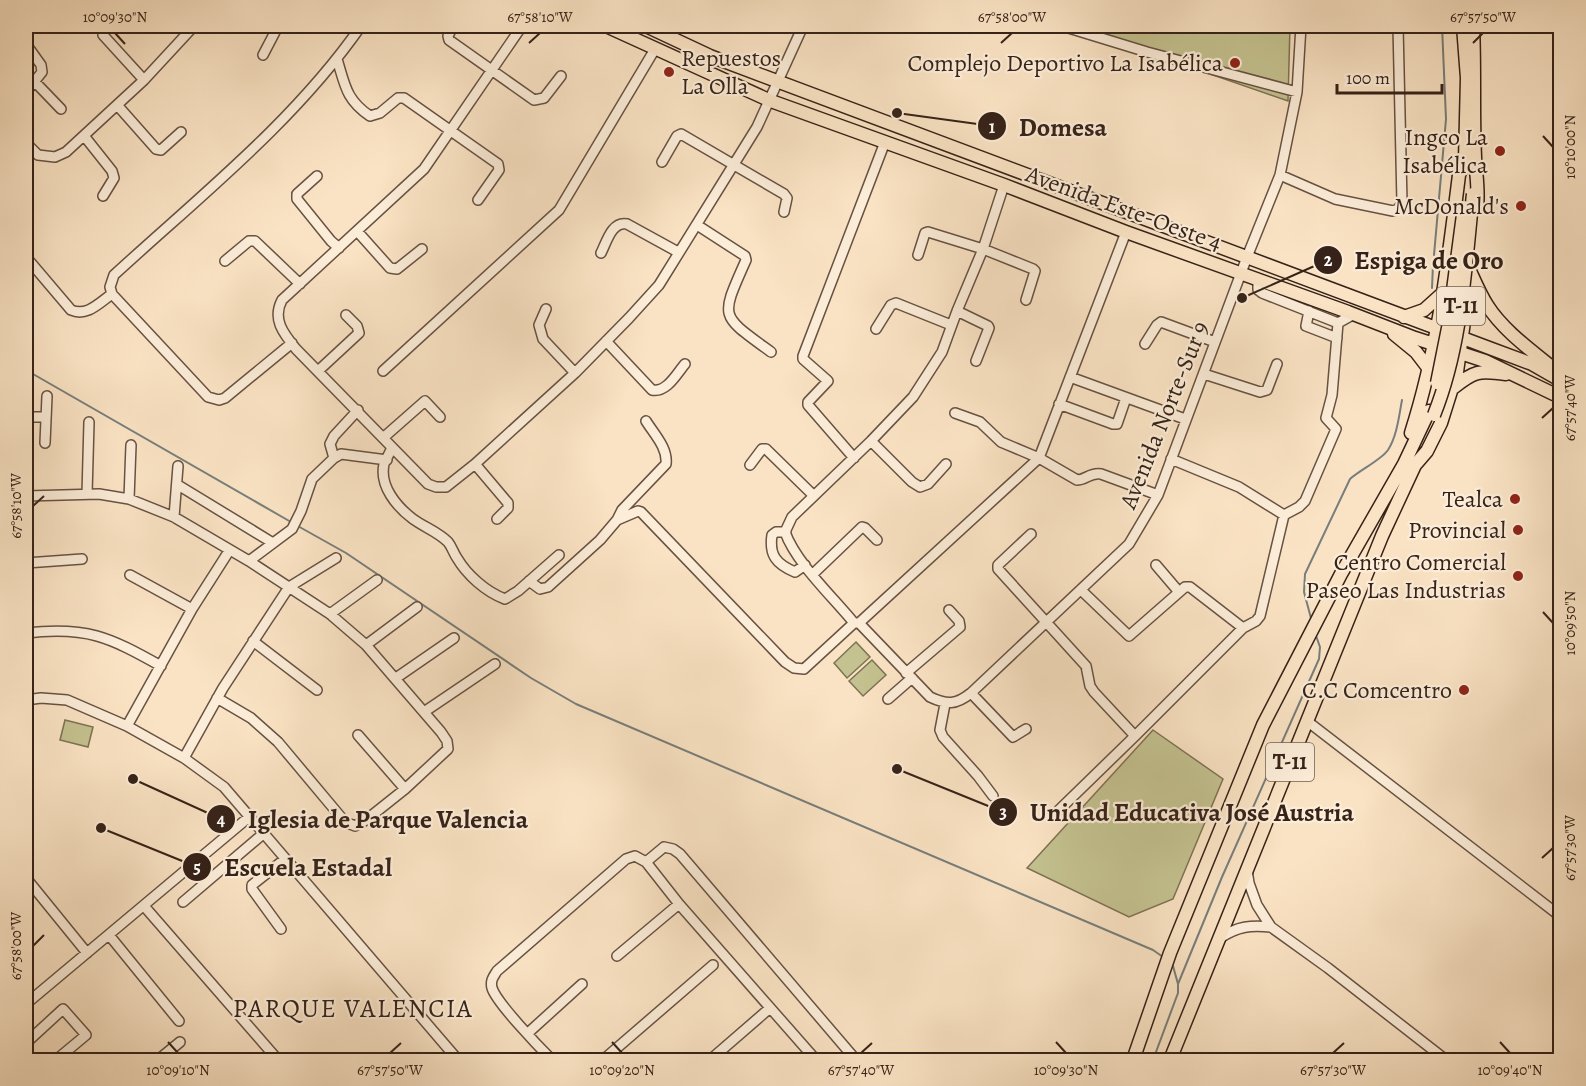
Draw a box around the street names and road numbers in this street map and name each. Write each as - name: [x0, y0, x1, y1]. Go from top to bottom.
- street label: Avenida Este-Oeste 4: [1021, 157, 1226, 258]
- road number: T-11: [1437, 287, 1485, 325]
- street label: Avenida Norte-Sur 9: [1111, 316, 1216, 514]
- road number: T-11: [1266, 743, 1314, 781]

